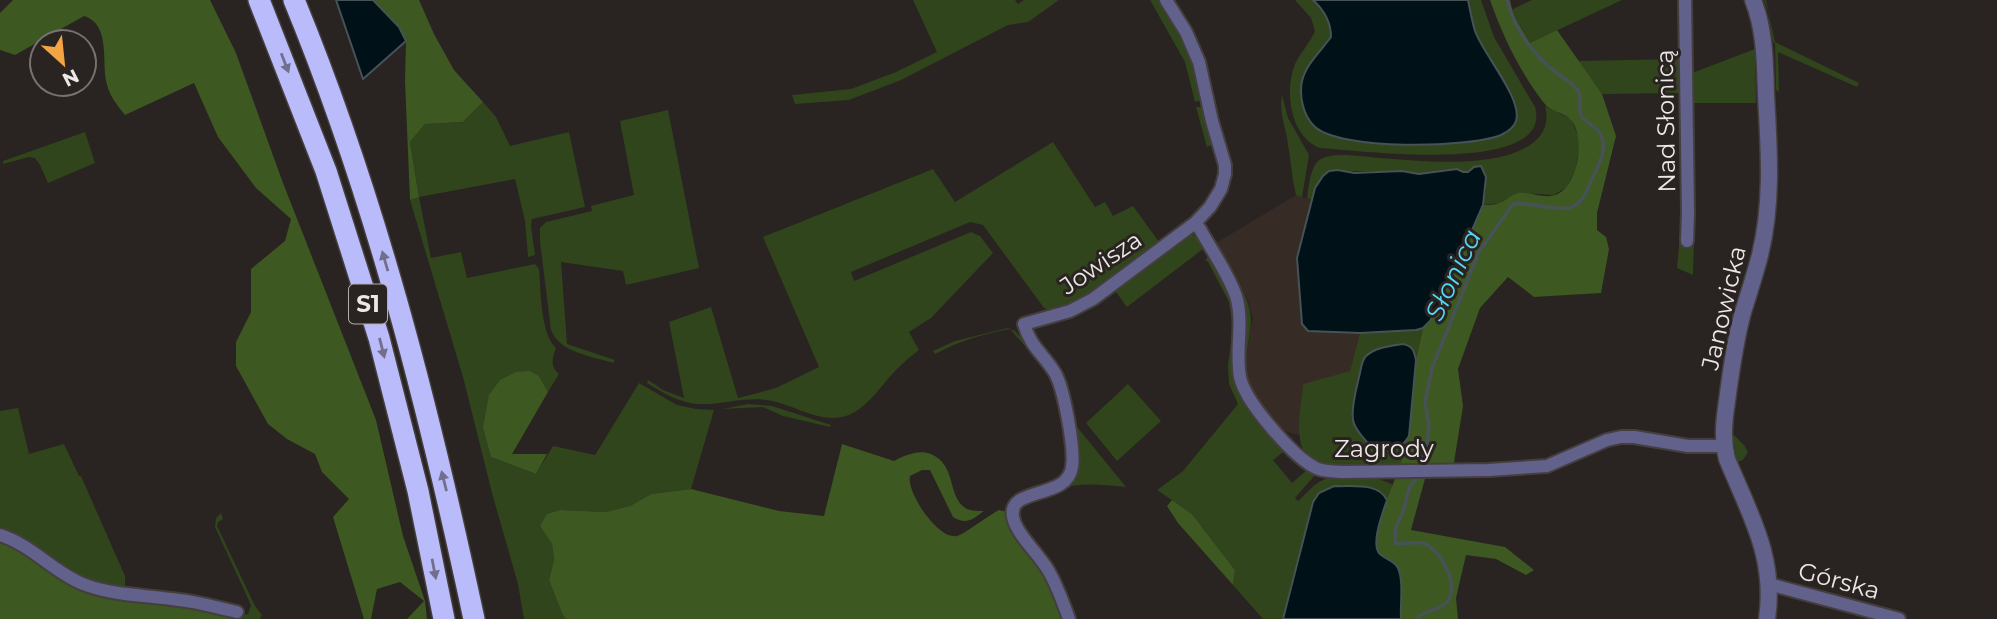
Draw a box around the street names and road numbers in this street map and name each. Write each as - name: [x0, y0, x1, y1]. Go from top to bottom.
- street label: Nad Słonicą: [1650, 49, 1681, 193]
- street label: Jowisza: [1053, 225, 1147, 301]
- street label: Janowicka: [1695, 243, 1752, 374]
- road number: S1: [349, 284, 387, 324]
- street label: Zagrody: [1334, 434, 1434, 463]
- street label: Górska: [1795, 556, 1883, 605]

